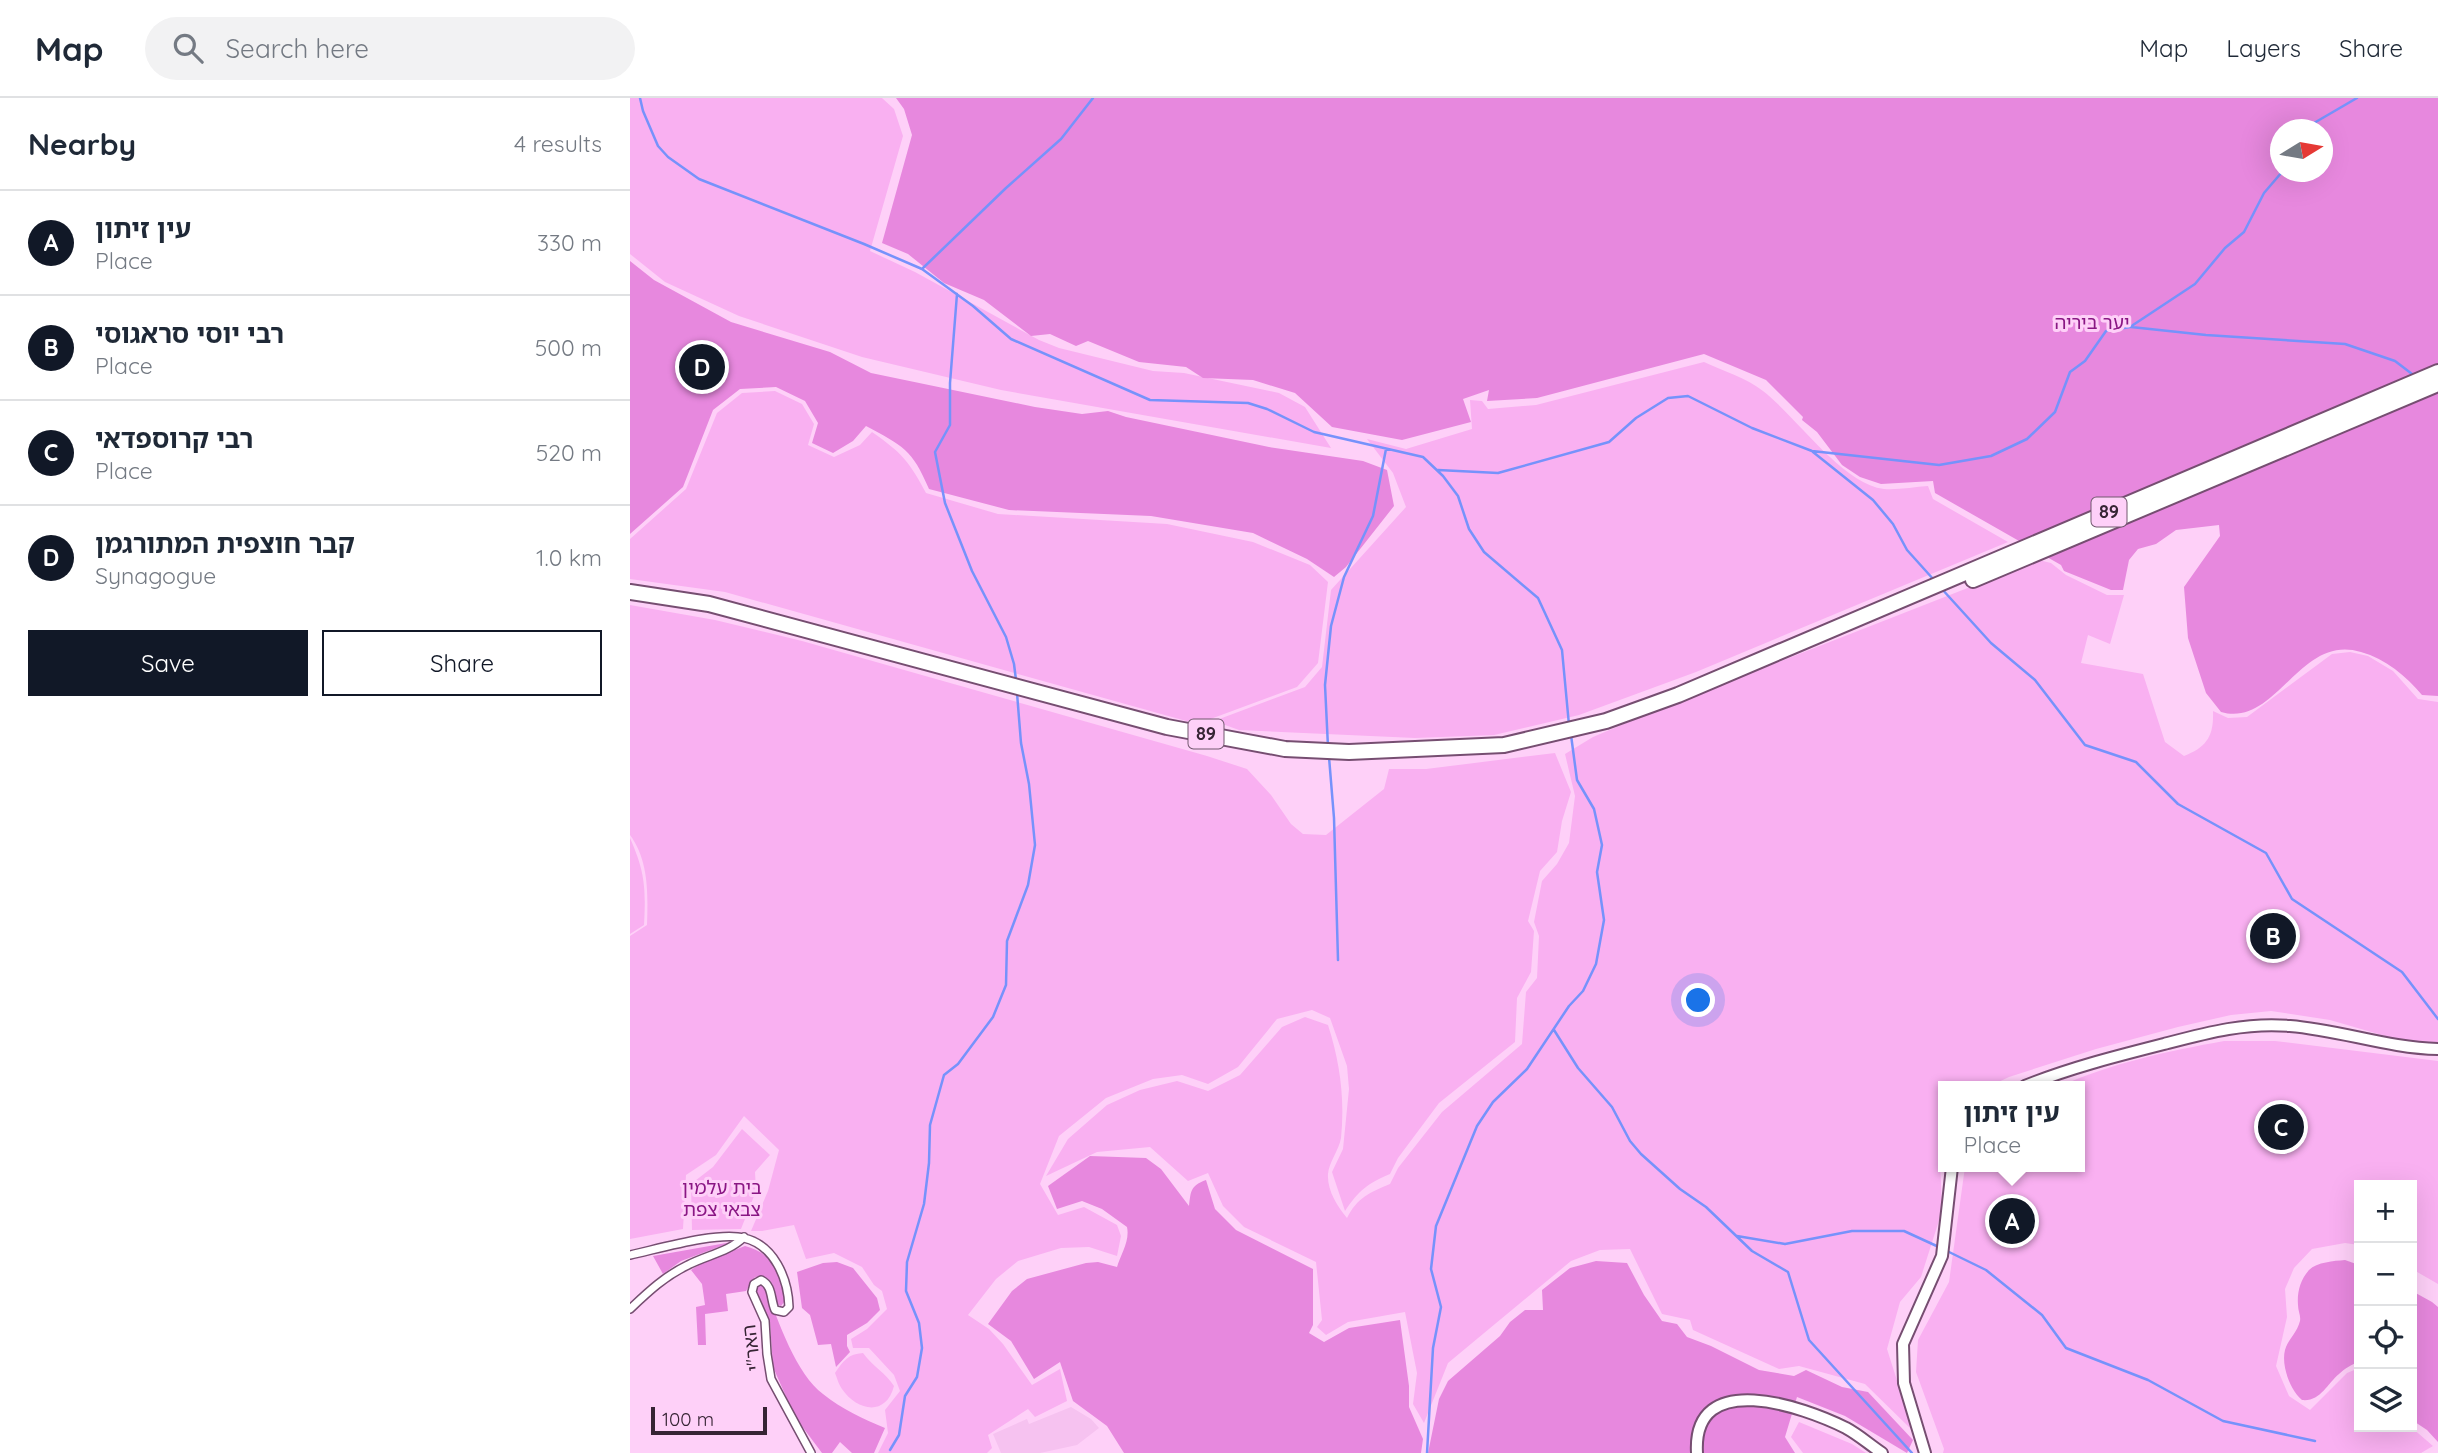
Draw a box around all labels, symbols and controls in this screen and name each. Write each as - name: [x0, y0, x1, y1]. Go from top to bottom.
- search box: [145, 17, 635, 80]
- text: Map: [35, 28, 103, 69]
- icon: search: [169, 29, 207, 67]
- text: Search here: [225, 32, 369, 65]
- text: Map: [2139, 33, 2188, 63]
- text: Layers: [2226, 33, 2301, 63]
- text: Share: [2339, 33, 2403, 63]
- north arrow: [2270, 119, 2333, 182]
- text: Nearby: [28, 125, 136, 163]
- text: 4 results: [514, 129, 602, 158]
- text: עין זיתון: [95, 212, 191, 245]
- text: A: [44, 228, 58, 257]
- text: 330 m: [537, 228, 602, 257]
- text: Place: [95, 246, 153, 275]
- park label: יער ביריה: [2054, 310, 2130, 334]
- text: רבי יוסי סראגוסי: [95, 317, 284, 350]
- text: B: [43, 333, 59, 362]
- text: 500 m: [535, 333, 602, 362]
- pin: D: [679, 341, 725, 393]
- text: Place: [95, 351, 153, 380]
- text: רבי קרוספדאי: [95, 422, 253, 455]
- text: C: [44, 438, 58, 467]
- text: 520 m: [536, 438, 602, 467]
- text: Place: [95, 456, 153, 485]
- road number: 89: [2092, 498, 2126, 526]
- text: קבר חוצפית המתורגמן: [95, 527, 355, 560]
- text: D: [43, 543, 59, 572]
- text: 1.0 km: [536, 543, 602, 572]
- text: Synagogue: [95, 561, 216, 590]
- button: Save: [28, 630, 308, 696]
- button: Share: [322, 630, 602, 696]
- road number: 89: [1188, 720, 1224, 748]
- pin: B: [2250, 910, 2296, 962]
- your location: [1681, 983, 1715, 1017]
- popup: [1938, 1081, 2085, 1172]
- text: עין זיתון: [1963, 1096, 2060, 1129]
- pin: C: [2258, 1101, 2304, 1153]
- text: Place: [1963, 1130, 2021, 1159]
- park label: בית עלמין צבאי צפת: [682, 1175, 762, 1221]
- map controls: [2354, 1180, 2417, 1432]
- button: +: [2354, 1180, 2417, 1243]
- pin: A: [1989, 1195, 2035, 1247]
- button: −: [2354, 1243, 2417, 1306]
- button: locate: [2354, 1306, 2417, 1369]
- street label: האר"י: [736, 1323, 766, 1373]
- button: layers: [2354, 1369, 2417, 1432]
- scale bar: [651, 1404, 766, 1436]
- text: 100 m: [662, 1407, 714, 1431]

